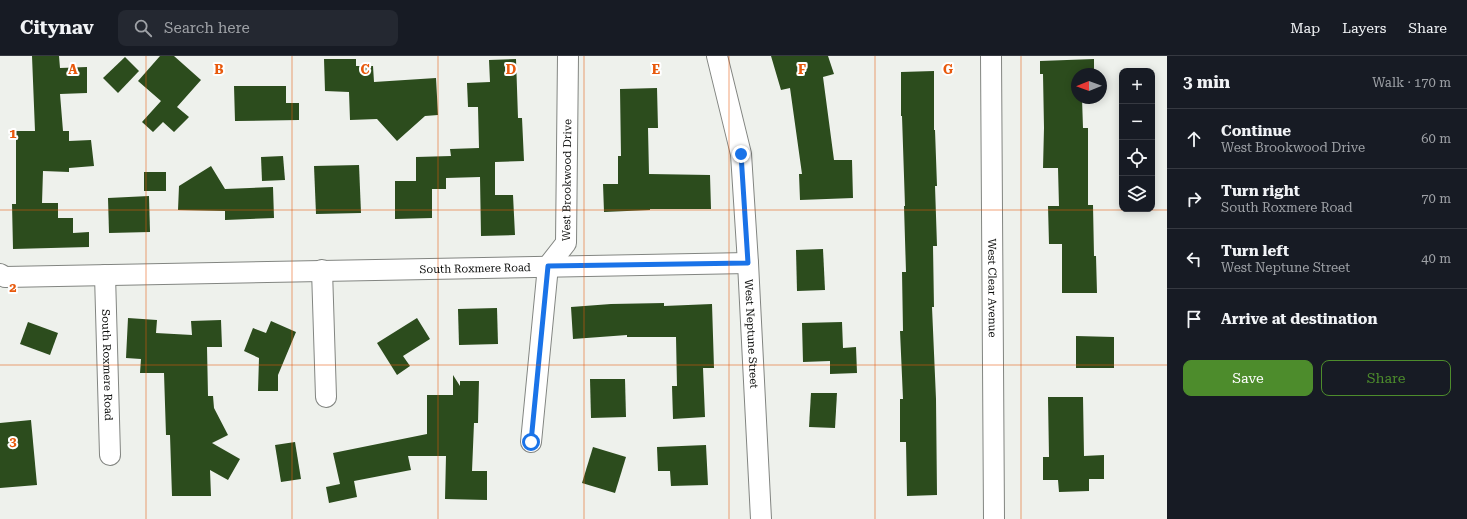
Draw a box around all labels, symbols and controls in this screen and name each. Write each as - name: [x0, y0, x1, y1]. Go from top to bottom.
- search box: [118, 10, 398, 46]
- text: Citynav: [20, 16, 94, 39]
- icon: search: [132, 17, 154, 39]
- text: Search here: [164, 19, 250, 37]
- text: Map: [1290, 20, 1320, 36]
- text: Layers: [1342, 20, 1386, 36]
- text: Share: [1408, 20, 1447, 36]
- text: A: [68, 62, 78, 77]
- text: B: [214, 62, 224, 77]
- text: C: [360, 62, 370, 77]
- text: D: [506, 62, 516, 77]
- text: E: [652, 62, 660, 77]
- text: F: [798, 62, 806, 77]
- text: G: [943, 62, 953, 77]
- north arrow: [1071, 68, 1107, 104]
- map controls: [1119, 68, 1155, 212]
- button: +: [1119, 68, 1155, 104]
- text: 3 min: [1183, 72, 1230, 92]
- text: Walk · 170 m: [1372, 75, 1451, 90]
- button: −: [1119, 104, 1155, 140]
- street label: West Brookwood Drive: [560, 119, 574, 241]
- text: Continue: [1221, 122, 1291, 140]
- text: 1: [9, 126, 17, 141]
- icon: ahead: [1183, 128, 1205, 150]
- text: 60 m: [1421, 131, 1451, 146]
- button: locate: [1119, 140, 1155, 176]
- text: West Brookwood Drive: [1221, 140, 1365, 155]
- route end: [732, 145, 750, 163]
- button: layers: [1119, 176, 1155, 212]
- text: Turn right: [1221, 182, 1300, 200]
- icon: right: [1183, 188, 1205, 210]
- text: 70 m: [1421, 191, 1451, 206]
- text: South Roxmere Road: [1221, 200, 1353, 215]
- street label: West Clear Avenue: [985, 238, 999, 338]
- text: Turn left: [1221, 242, 1289, 260]
- icon: left: [1183, 248, 1205, 270]
- text: 40 m: [1421, 251, 1451, 266]
- text: West Neptune Street: [1221, 260, 1350, 275]
- street label: South Roxmere Road: [419, 261, 531, 276]
- street label: West Neptune Street: [742, 279, 760, 389]
- text: 2: [9, 280, 17, 295]
- icon: arrive: [1183, 308, 1205, 330]
- street label: South Roxmere Road: [99, 309, 115, 421]
- text: Arrive at destination: [1221, 310, 1377, 328]
- button: Save: [1183, 360, 1313, 396]
- button: Share: [1321, 360, 1451, 396]
- route start: [522, 433, 540, 451]
- text: 3: [9, 434, 17, 449]

